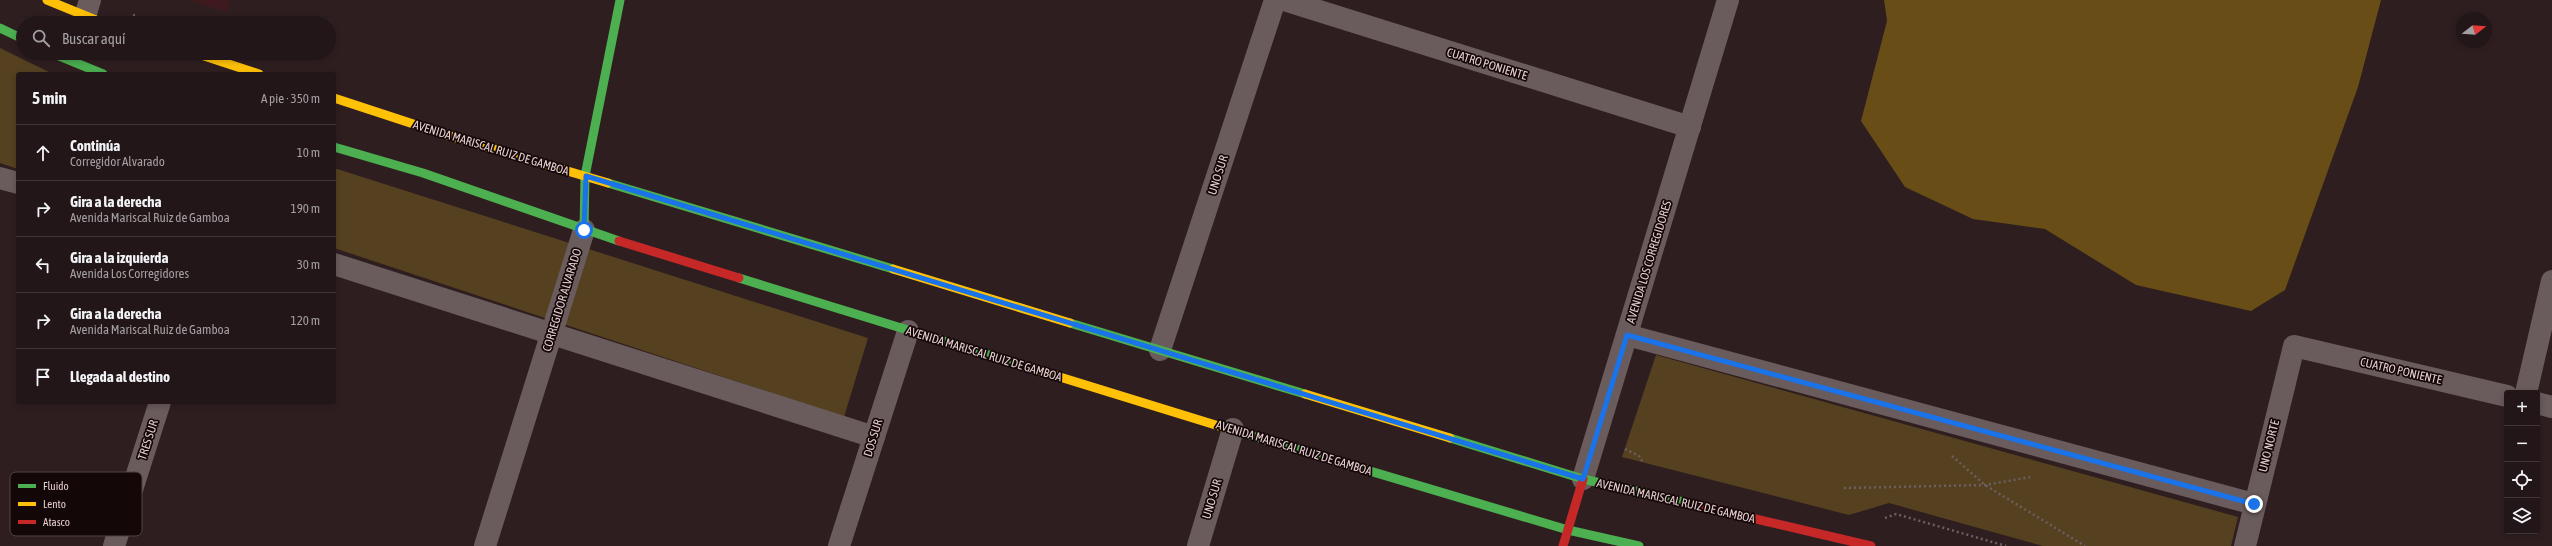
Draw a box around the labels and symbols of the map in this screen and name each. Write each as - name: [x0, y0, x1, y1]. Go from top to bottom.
- north arrow: [2456, 12, 2492, 48]
- street label: CUATRO PONIENTE: [1445, 45, 1529, 83]
- street label: AVENIDA MARISCAL RUIZ DE GAMBOA: [411, 118, 571, 178]
- street label: UNO SUR: [1205, 153, 1231, 197]
- street label: AVENIDA LOS CORREGIDORES: [1624, 199, 1674, 325]
- route start: [575, 221, 593, 239]
- street label: CORREGIDOR ALVARADO: [540, 247, 584, 353]
- street label: AVENIDA MARISCAL RUIZ DE GAMBOA: [904, 324, 1064, 384]
- street label: CUATRO PONIENTE: [2359, 355, 2443, 387]
- street label: TRES SUR: [135, 418, 161, 462]
- street label: DOS SUR: [861, 418, 885, 458]
- street label: AVENIDA MARISCAL RUIZ DE GAMBOA: [1214, 418, 1374, 478]
- street label: UNO NORTE: [2256, 418, 2282, 474]
- legend: [10, 472, 142, 536]
- street label: AVENIDA MARISCAL RUIZ DE GAMBOA: [1595, 476, 1757, 526]
- street label: UNO SUR: [1199, 477, 1225, 521]
- text: Fluido: [43, 480, 69, 492]
- route end: [2245, 495, 2263, 513]
- text: Lento: [43, 498, 66, 510]
- text: Atasco: [43, 516, 70, 528]

